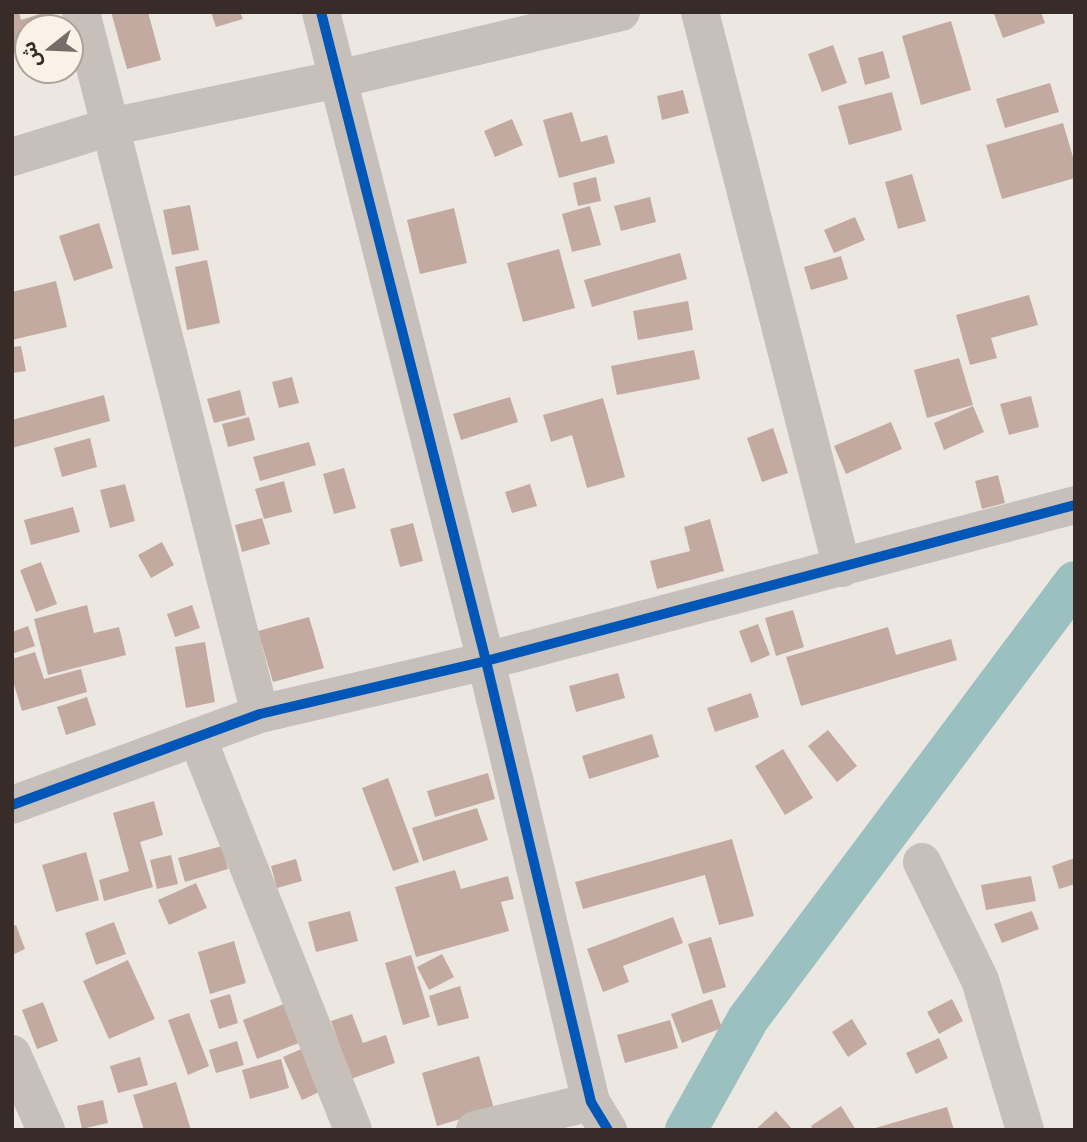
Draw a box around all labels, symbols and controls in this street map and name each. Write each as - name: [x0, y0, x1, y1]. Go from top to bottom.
- north arrow: [14, 14, 84, 84]
- text: ش: [15, 39, 45, 71]

